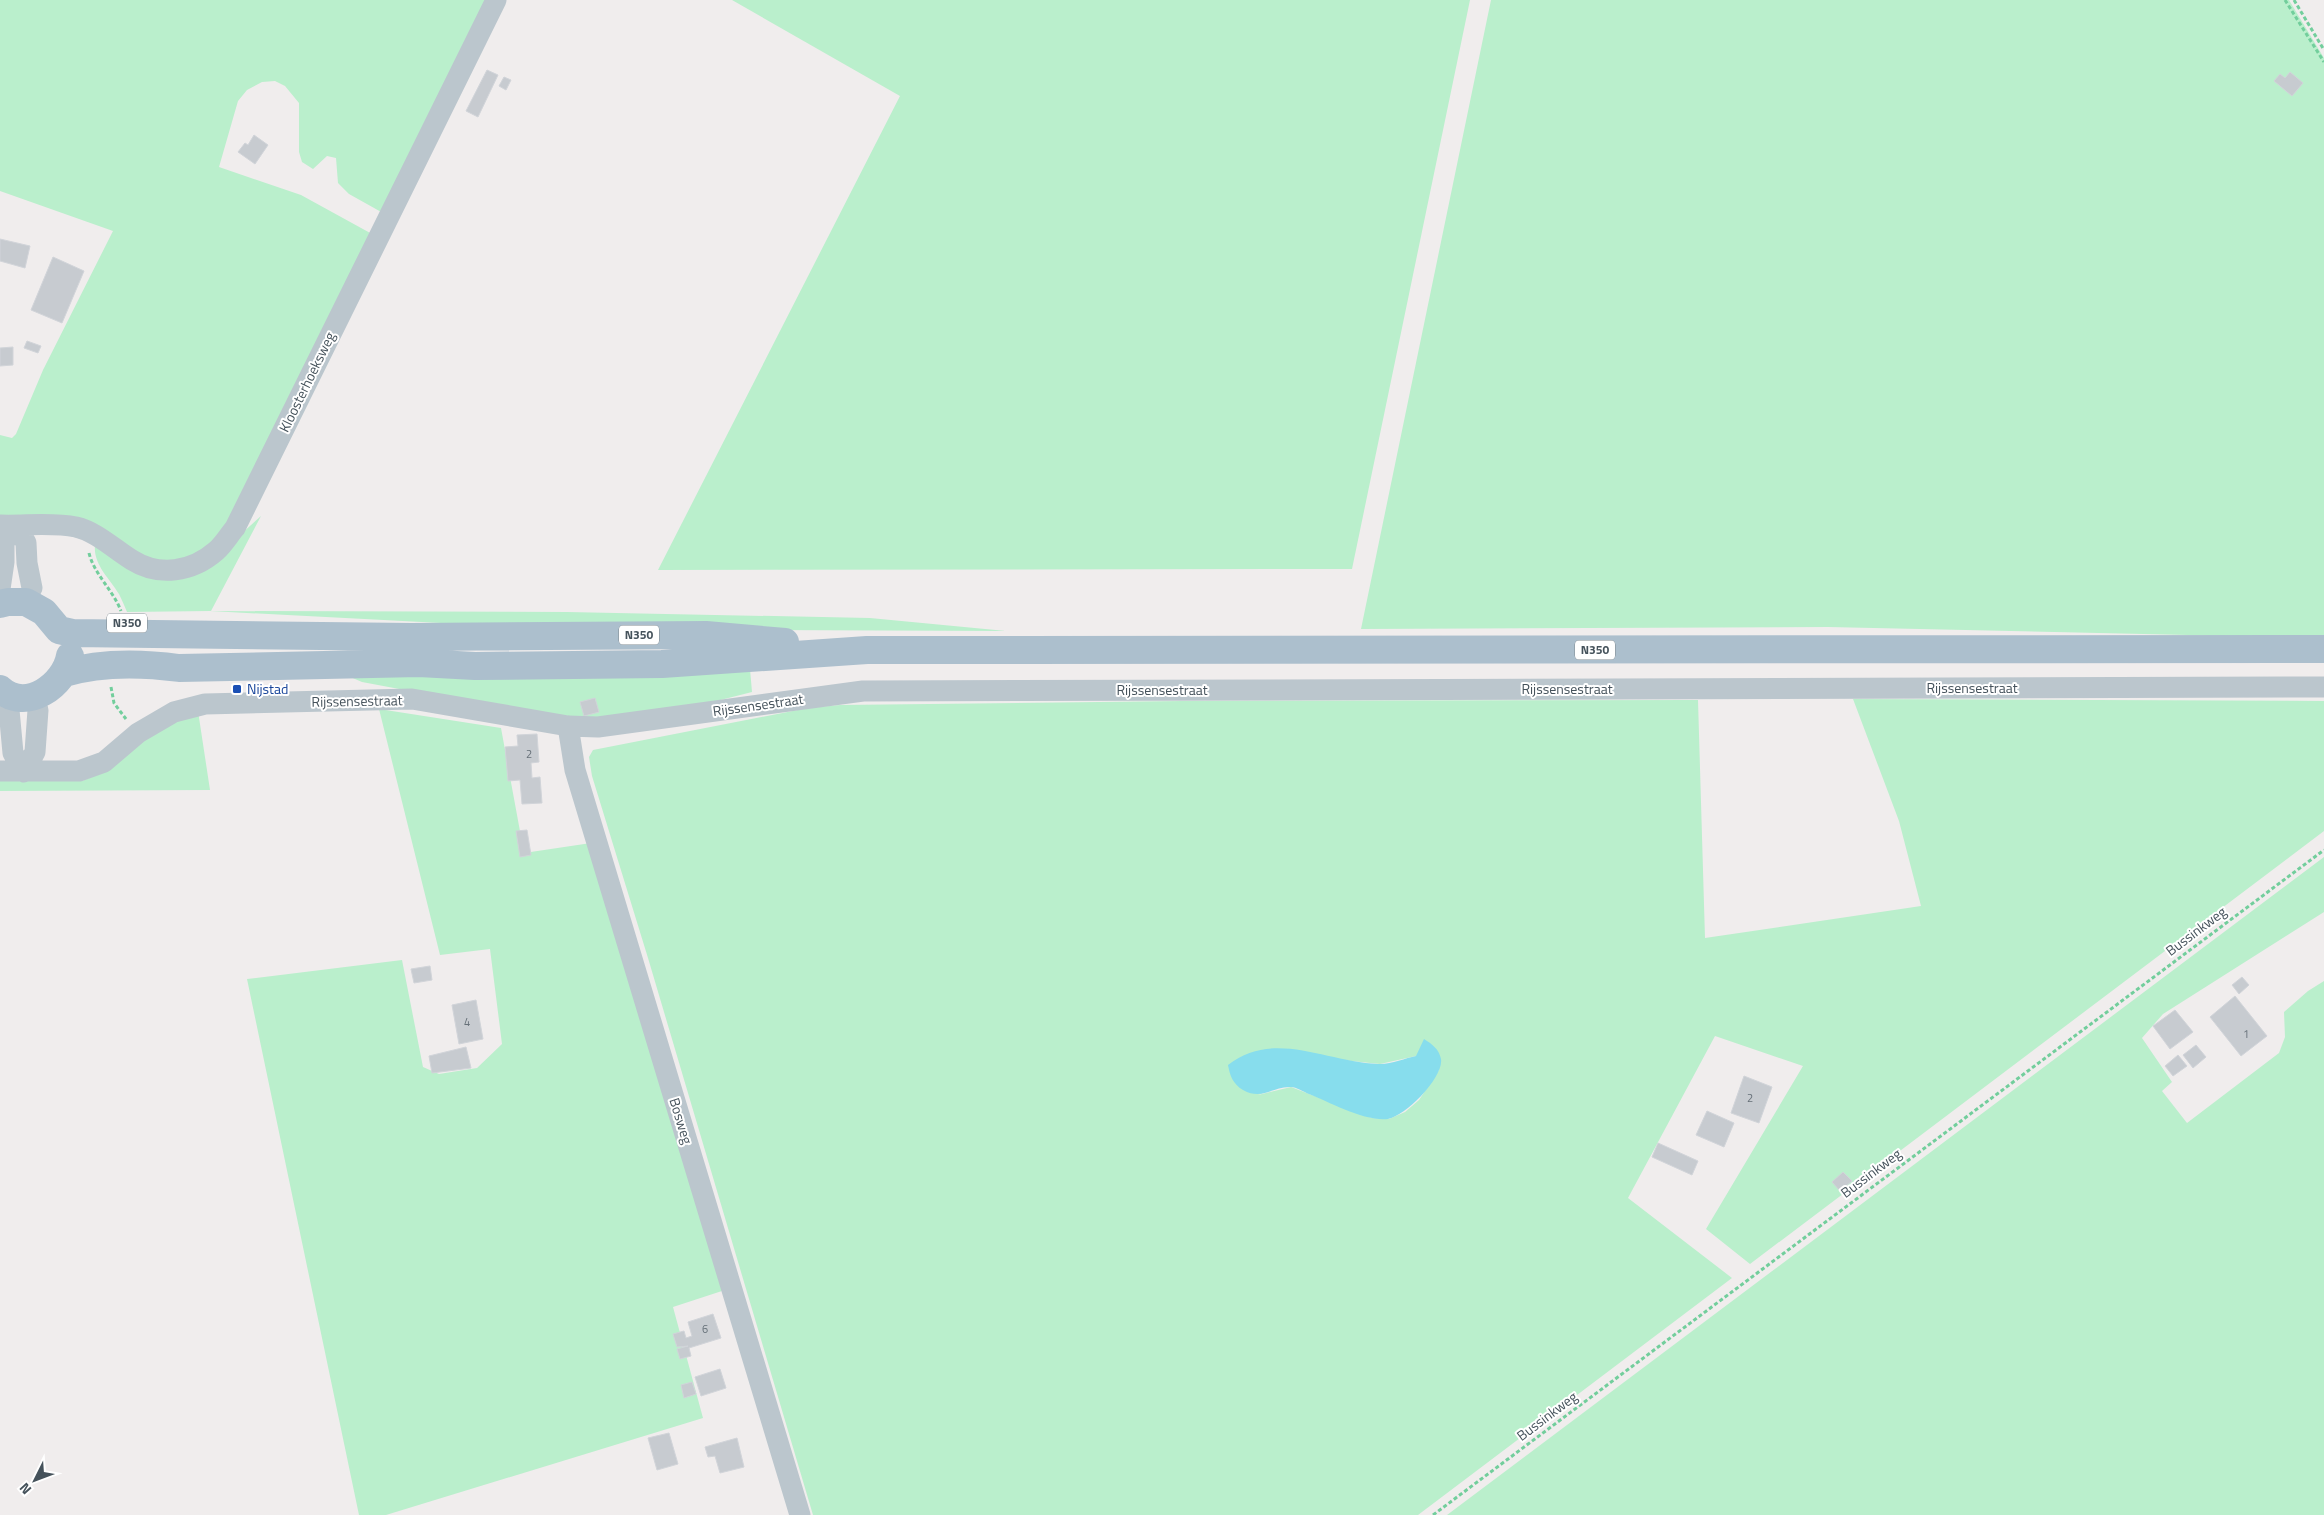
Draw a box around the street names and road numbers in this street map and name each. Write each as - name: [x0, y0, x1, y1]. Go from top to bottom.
- street label: Kloosterhoeksweg: [273, 328, 340, 436]
- road number: N350: [107, 614, 147, 632]
- road number: N350: [619, 626, 659, 644]
- road number: N350: [1575, 640, 1615, 660]
- street label: Rijssensestraat: [1926, 677, 2018, 698]
- street label: Rijssensestraat: [1521, 678, 1613, 699]
- street label: Rijssensestraat: [1116, 679, 1208, 700]
- street label: Rijssensestraat: [711, 688, 805, 721]
- street label: Rijssensestraat: [311, 689, 403, 712]
- street label: Bussinkweg: [2161, 901, 2230, 960]
- street label: Bosweg: [665, 1095, 698, 1147]
- street label: Bussinkweg: [1836, 1143, 1905, 1202]
- street label: Bussinkweg: [1512, 1386, 1581, 1445]

